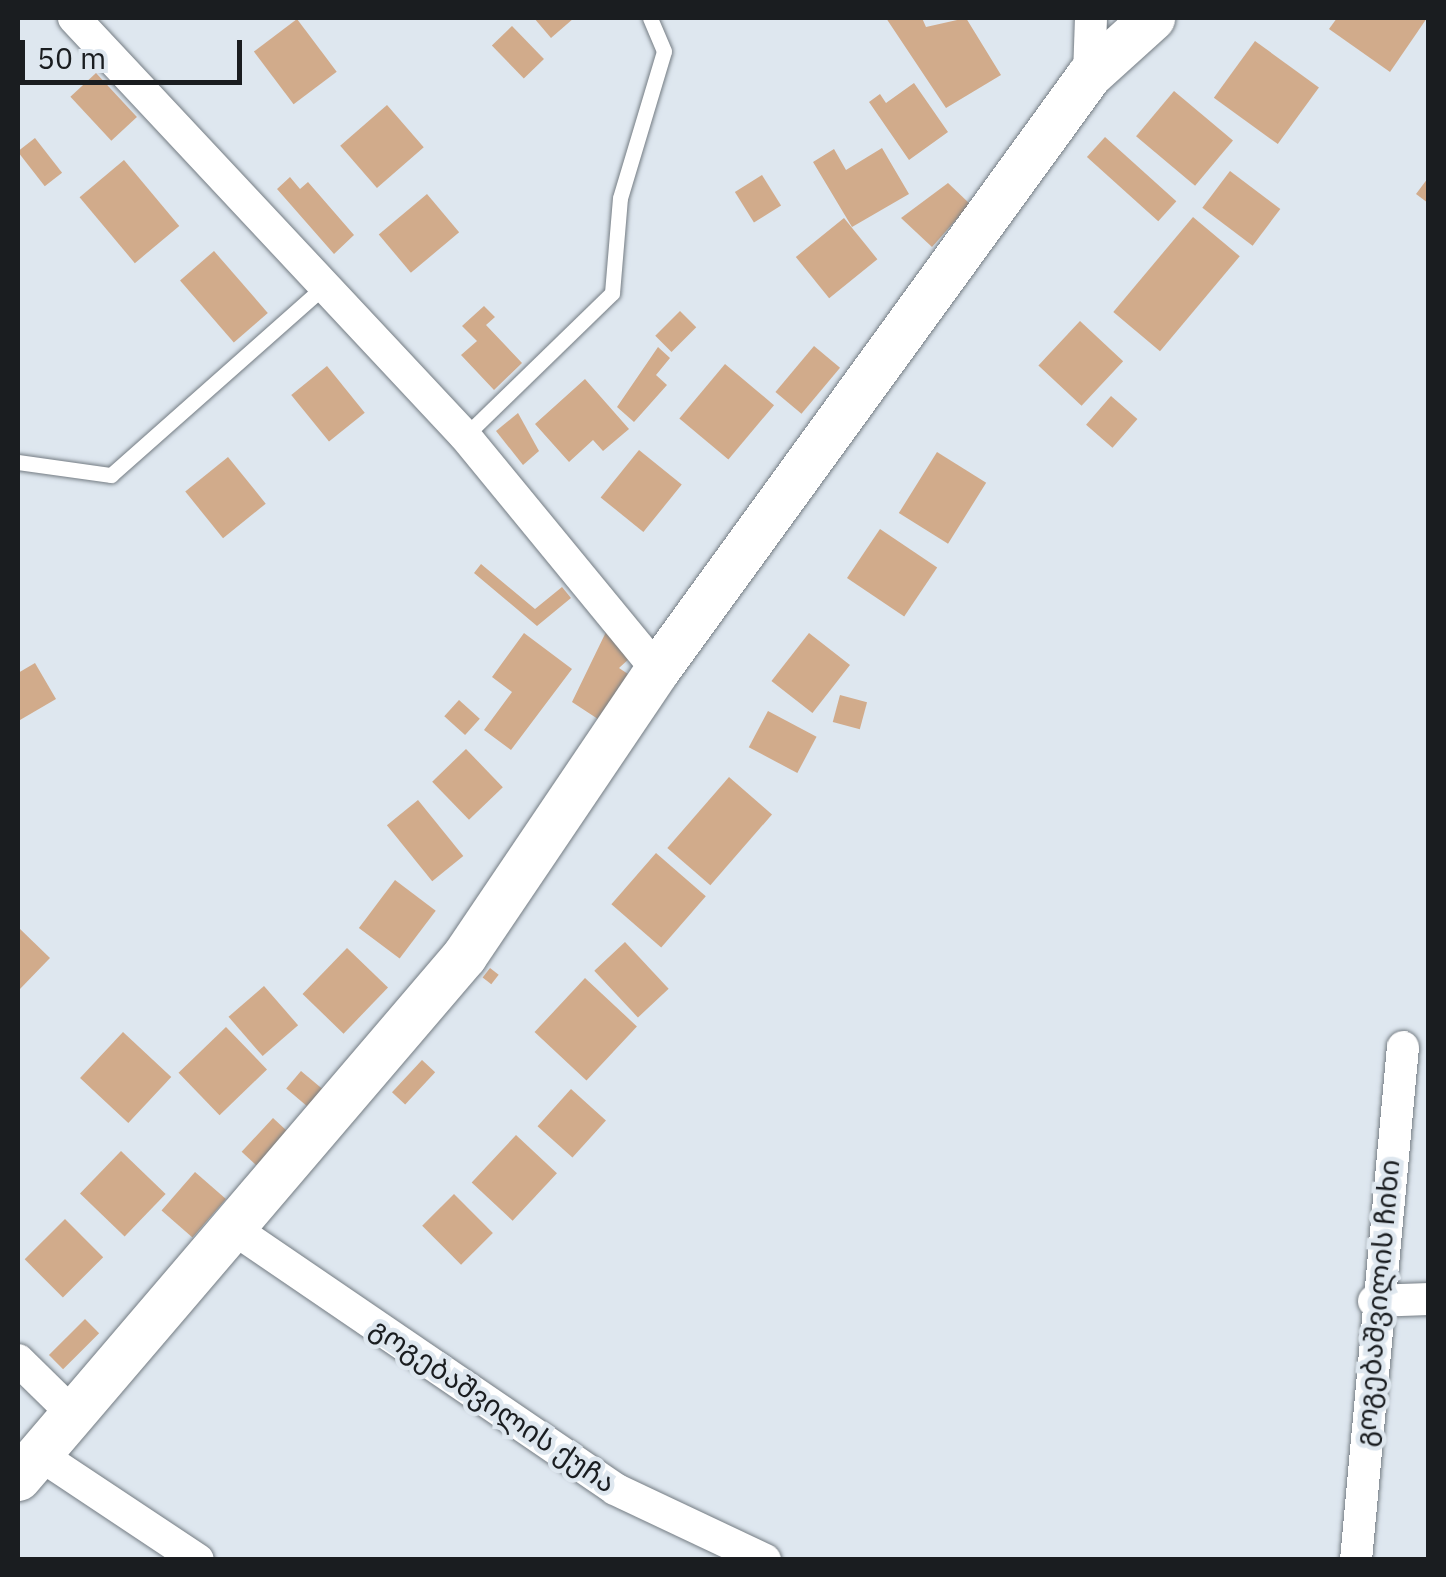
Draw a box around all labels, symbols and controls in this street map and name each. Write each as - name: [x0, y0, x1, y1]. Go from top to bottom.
- scale bar: [25, 20, 248, 82]
- text: 50 m: [37, 38, 106, 77]
- street label: გოგებაშვილის ჩიხი: [1348, 1158, 1406, 1448]
- street label: გოგებაშვილის ქუჩა: [364, 1311, 622, 1499]

